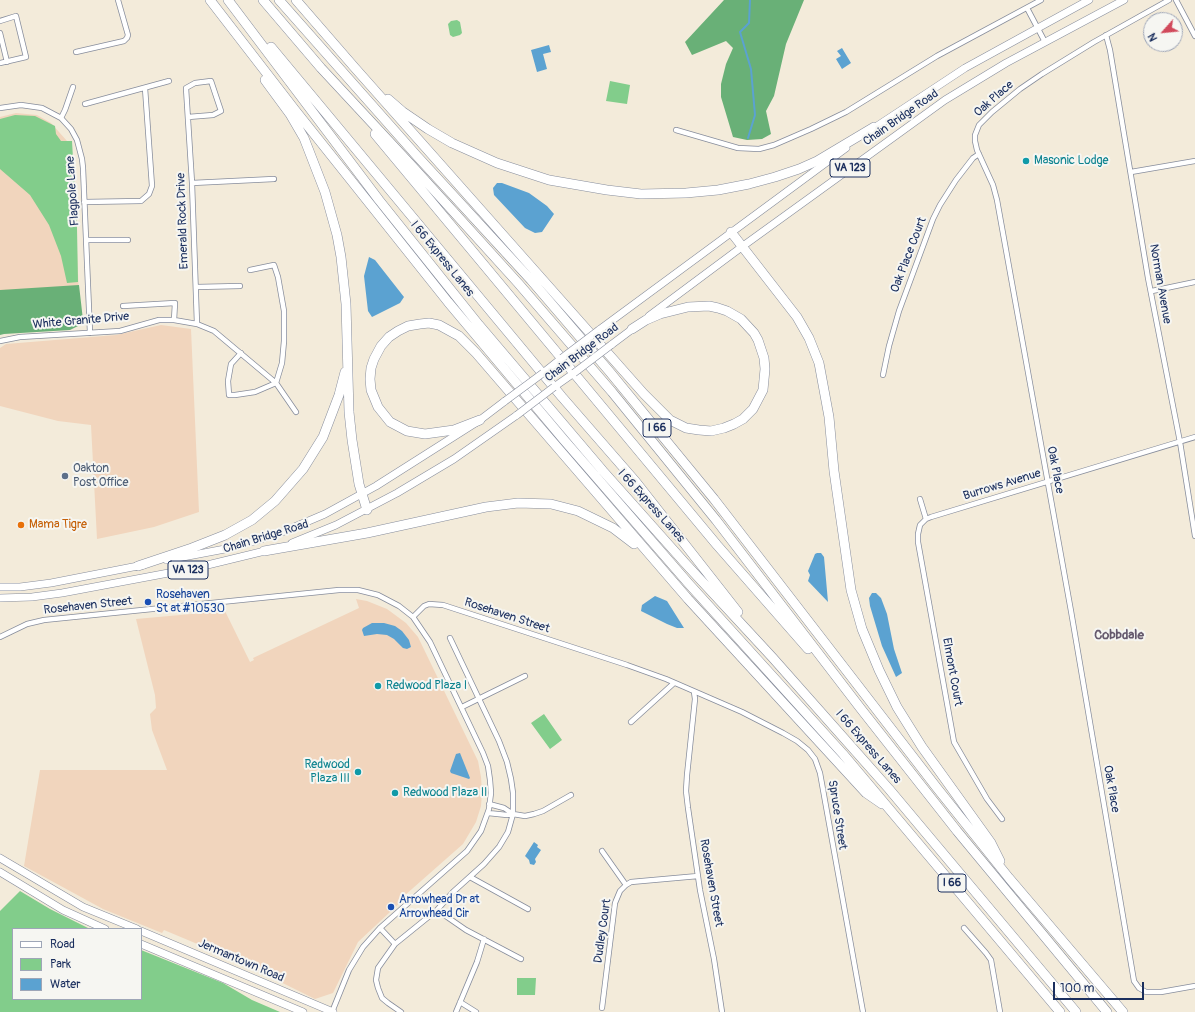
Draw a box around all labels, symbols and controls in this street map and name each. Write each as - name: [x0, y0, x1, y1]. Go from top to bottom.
- north arrow: [1143, 12, 1183, 52]
- text: N: [1145, 31, 1160, 43]
- street label: Oak Place: [971, 78, 1017, 120]
- street label: Chain Bridge Road: [861, 87, 941, 149]
- place label: Masonic Lodge: [1034, 154, 1109, 168]
- street label: Flagpole Lane: [63, 156, 83, 226]
- marker: Masonic Lodge: [1021, 156, 1031, 166]
- road number: VA 123: [830, 159, 870, 177]
- street label: Emerald Rock Drive: [174, 172, 192, 270]
- street label: Oak Place Court: [888, 215, 930, 295]
- street label: I 66 Express Lanes: [407, 218, 477, 300]
- street label: Norman Avenue: [1146, 243, 1174, 325]
- street label: White Granite Drive: [32, 310, 130, 332]
- street label: Chain Bridge Road: [542, 321, 622, 385]
- road number: I 66: [643, 419, 671, 437]
- street label: Oak Place: [1043, 445, 1067, 495]
- place label: Oakton Post Office: [73, 462, 128, 490]
- street label: Burrows Avenue: [961, 466, 1043, 504]
- street label: I 66 Express Lanes: [614, 467, 688, 545]
- marker: Oakton Post Office: [60, 471, 70, 481]
- street label: Chain Bridge Road: [222, 517, 310, 557]
- place label: Mama Tigre: [29, 518, 87, 532]
- marker: Mama Tigre: [16, 520, 26, 530]
- road number: VA 123: [168, 561, 208, 579]
- place label: Rosehaven St at #10530: [156, 588, 225, 616]
- street label: Rosehaven Street: [43, 594, 133, 618]
- street label: Rosehaven Street: [463, 595, 551, 637]
- marker: Rosehaven St at #10530: [143, 597, 153, 607]
- district label: Cobbdale: [1094, 628, 1144, 644]
- street label: Elmont Court: [939, 637, 965, 707]
- place label: Redwood Plaza I: [386, 679, 467, 693]
- marker: Redwood Plaza I: [373, 681, 383, 691]
- street label: I 66 Express Lanes: [832, 707, 904, 787]
- place label: Redwood Plaza III: [304, 758, 350, 786]
- street label: Oak Place: [1100, 764, 1122, 814]
- marker: Redwood Plaza III: [353, 767, 363, 777]
- street label: Spruce Street: [824, 779, 850, 851]
- place label: Redwood Plaza II: [403, 786, 487, 800]
- marker: Redwood Plaza II: [390, 788, 400, 798]
- street label: Rosehaven Street: [696, 838, 726, 928]
- road number: I 66: [938, 874, 966, 892]
- place label: Arrowhead Dr at Arrowhead Cir: [399, 893, 480, 921]
- street label: Dudley Court: [591, 898, 615, 964]
- marker: Arrowhead Dr at Arrowhead Cir: [386, 902, 396, 912]
- legend: [12, 928, 142, 1000]
- street label: Jermantown Road: [196, 936, 286, 986]
- text: Road: [50, 937, 75, 952]
- text: Park: [50, 957, 71, 972]
- scale bar: [1055, 974, 1146, 1000]
- text: Water: [50, 977, 81, 992]
- text: 100 m: [1060, 981, 1094, 996]

